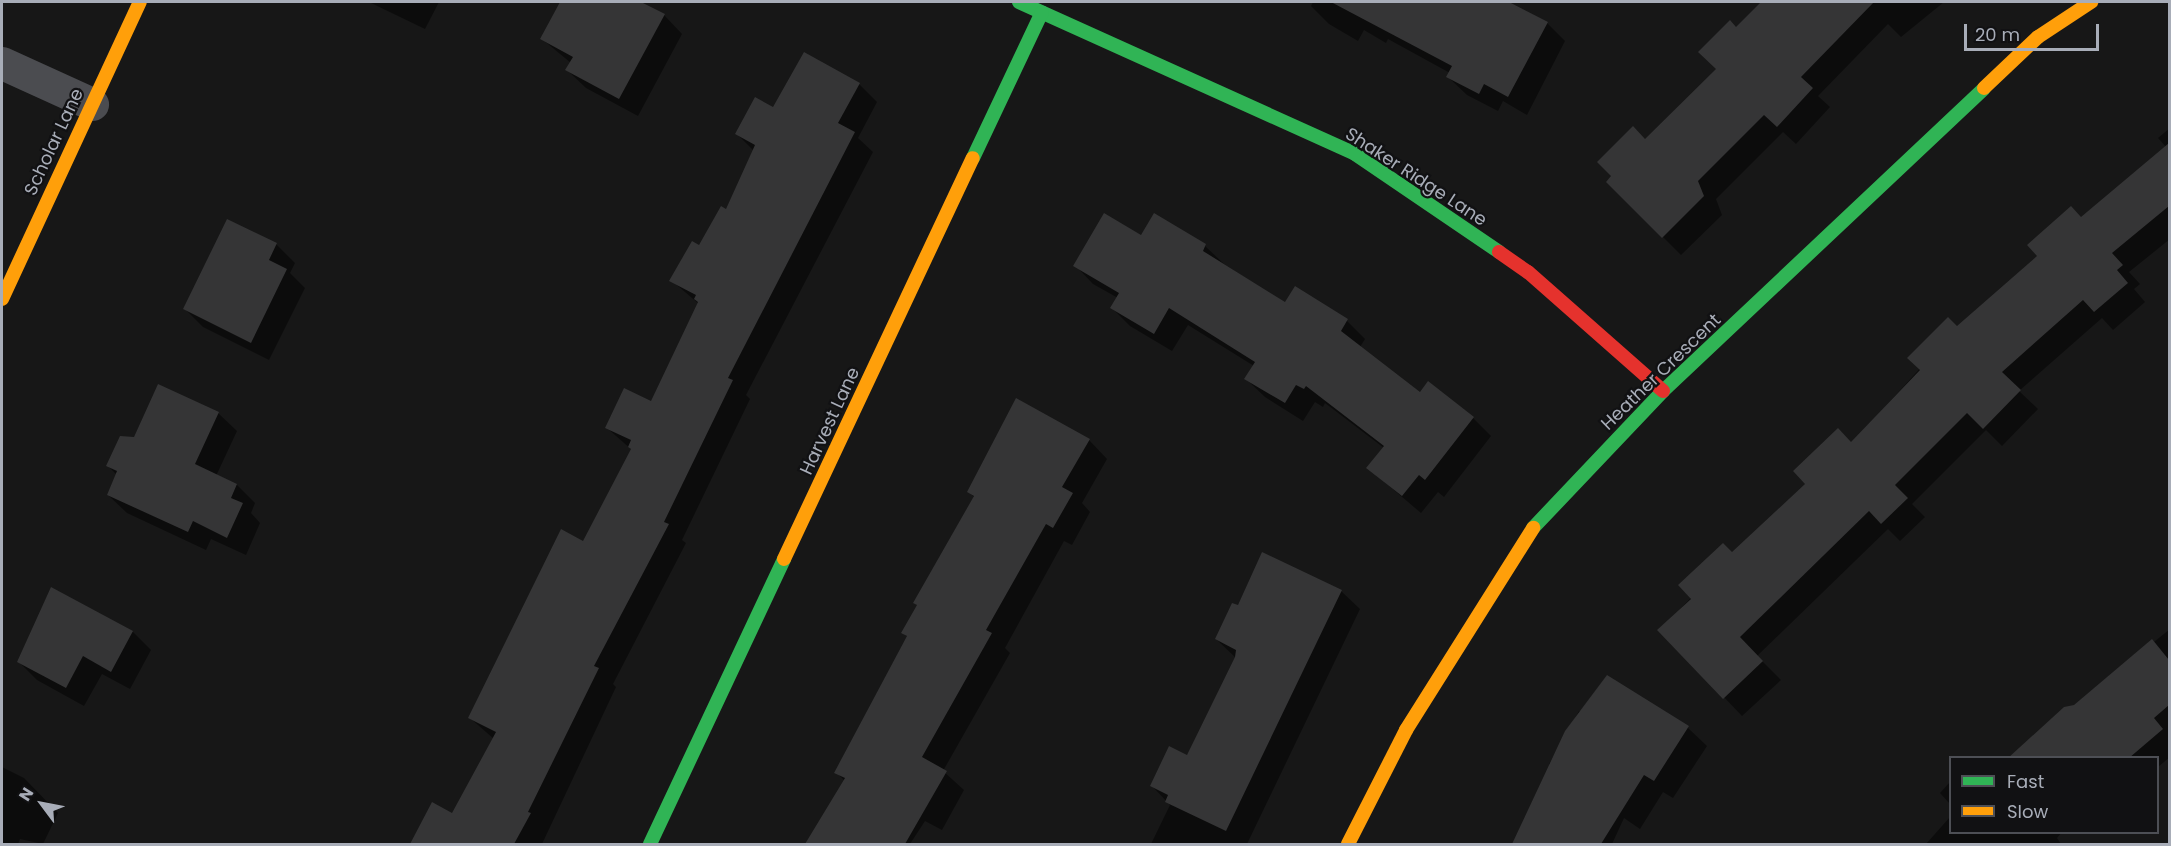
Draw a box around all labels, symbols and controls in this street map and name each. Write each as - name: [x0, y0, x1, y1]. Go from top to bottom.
- scale bar: [1967, 12, 2102, 50]
- text: 20 m: [1975, 22, 2020, 47]
- street label: Scholar Lane: [20, 85, 88, 199]
- street label: Shaker Ridge Lane: [1341, 123, 1491, 231]
- street label: Heather Crescent: [1597, 309, 1725, 435]
- street label: Harvest Lane: [796, 364, 864, 478]
- legend: [1949, 756, 2159, 834]
- text: Fast: [2007, 769, 2044, 794]
- north arrow: [12, 774, 72, 834]
- text: N: [13, 783, 39, 805]
- text: Slow: [2007, 799, 2048, 824]

